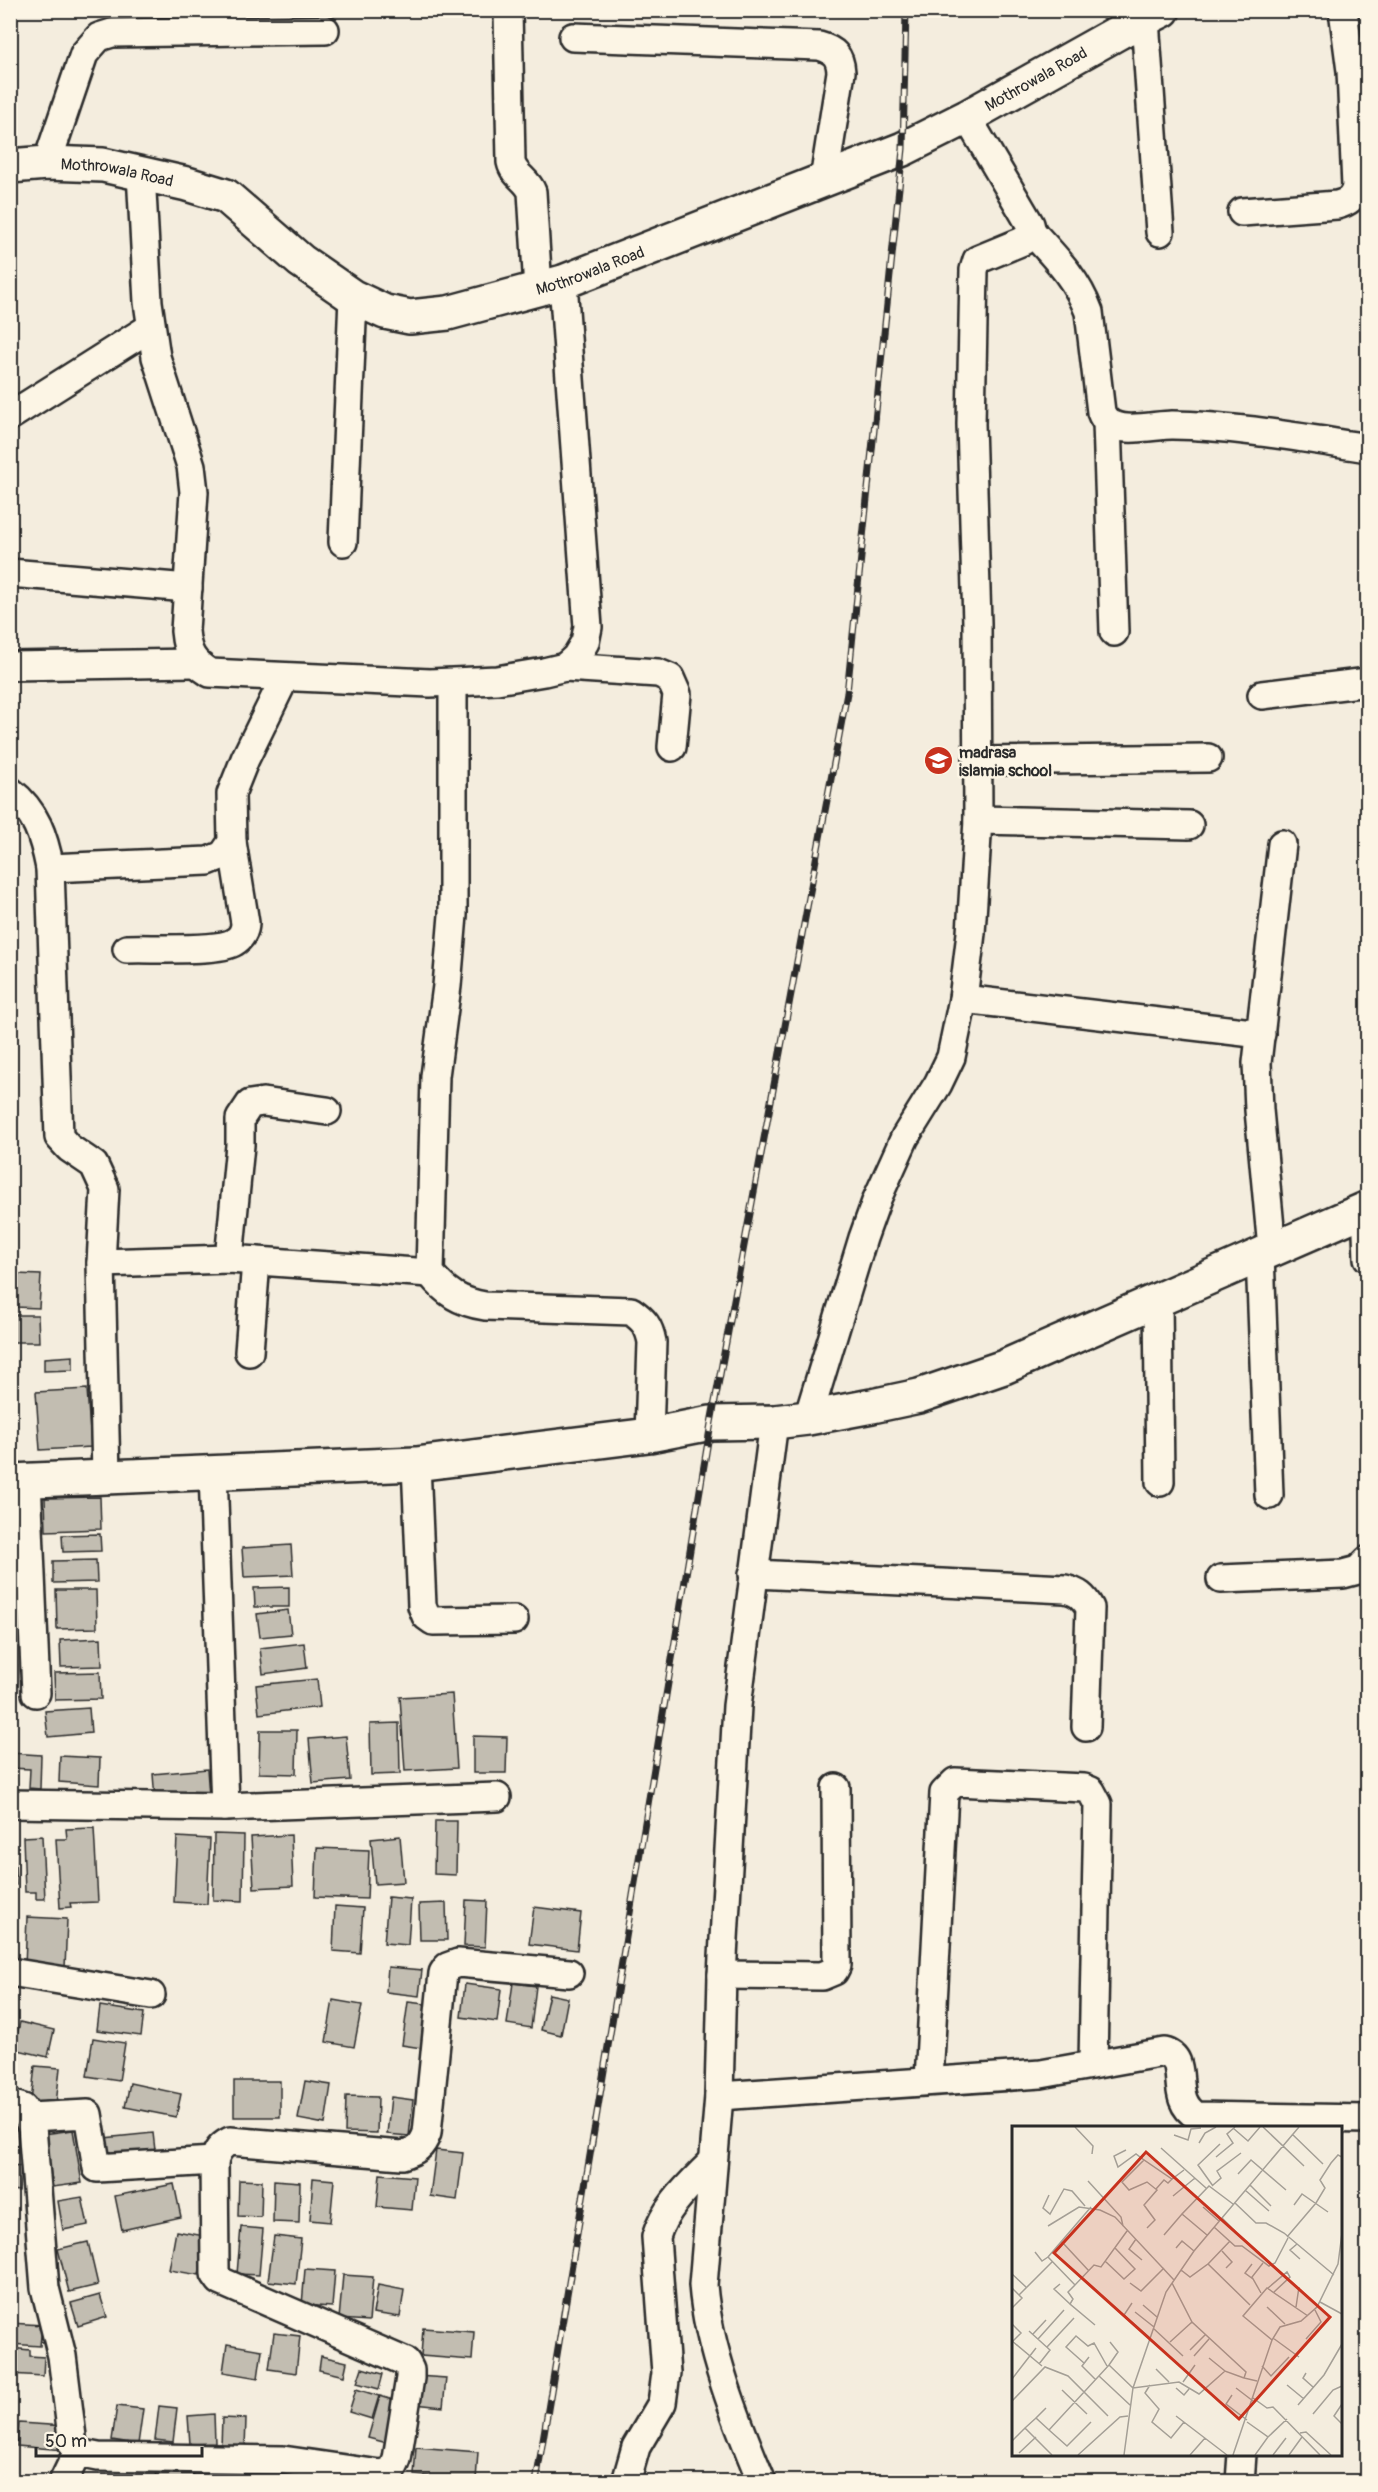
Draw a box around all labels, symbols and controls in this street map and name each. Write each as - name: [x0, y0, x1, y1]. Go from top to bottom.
- street label: Mothrowala Road: [981, 43, 1091, 116]
- street label: Mothrowala Road: [60, 154, 175, 192]
- street label: Mothrowala Road: [534, 242, 647, 300]
- place label: madrasa islamia school: [959, 743, 1052, 781]
- school or university icon: madrasa islamia school: [922, 745, 954, 777]
- inset map: [1012, 2126, 1342, 2456]
- scale bar: [36, 2420, 202, 2458]
- text: 50 m: [45, 2430, 87, 2453]

